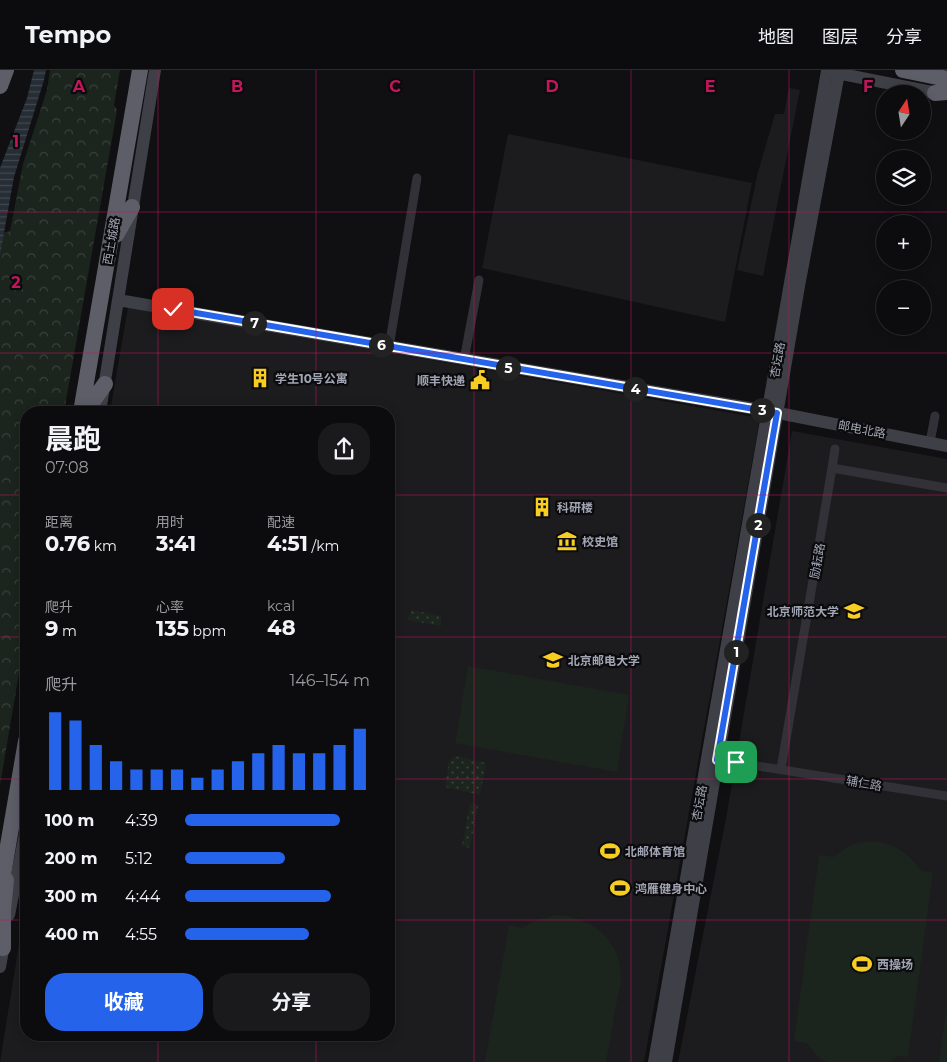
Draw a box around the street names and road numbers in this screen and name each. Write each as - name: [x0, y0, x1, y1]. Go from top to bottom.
- street label: 西土城路: [99, 216, 123, 266]
- street label: 杏坛路: [766, 341, 788, 379]
- street label: 邮电北路: [837, 417, 887, 441]
- street label: 励耘路: [806, 542, 828, 580]
- street label: 辅仁路: [845, 772, 883, 794]
- street label: 杏坛路: [688, 784, 710, 822]

